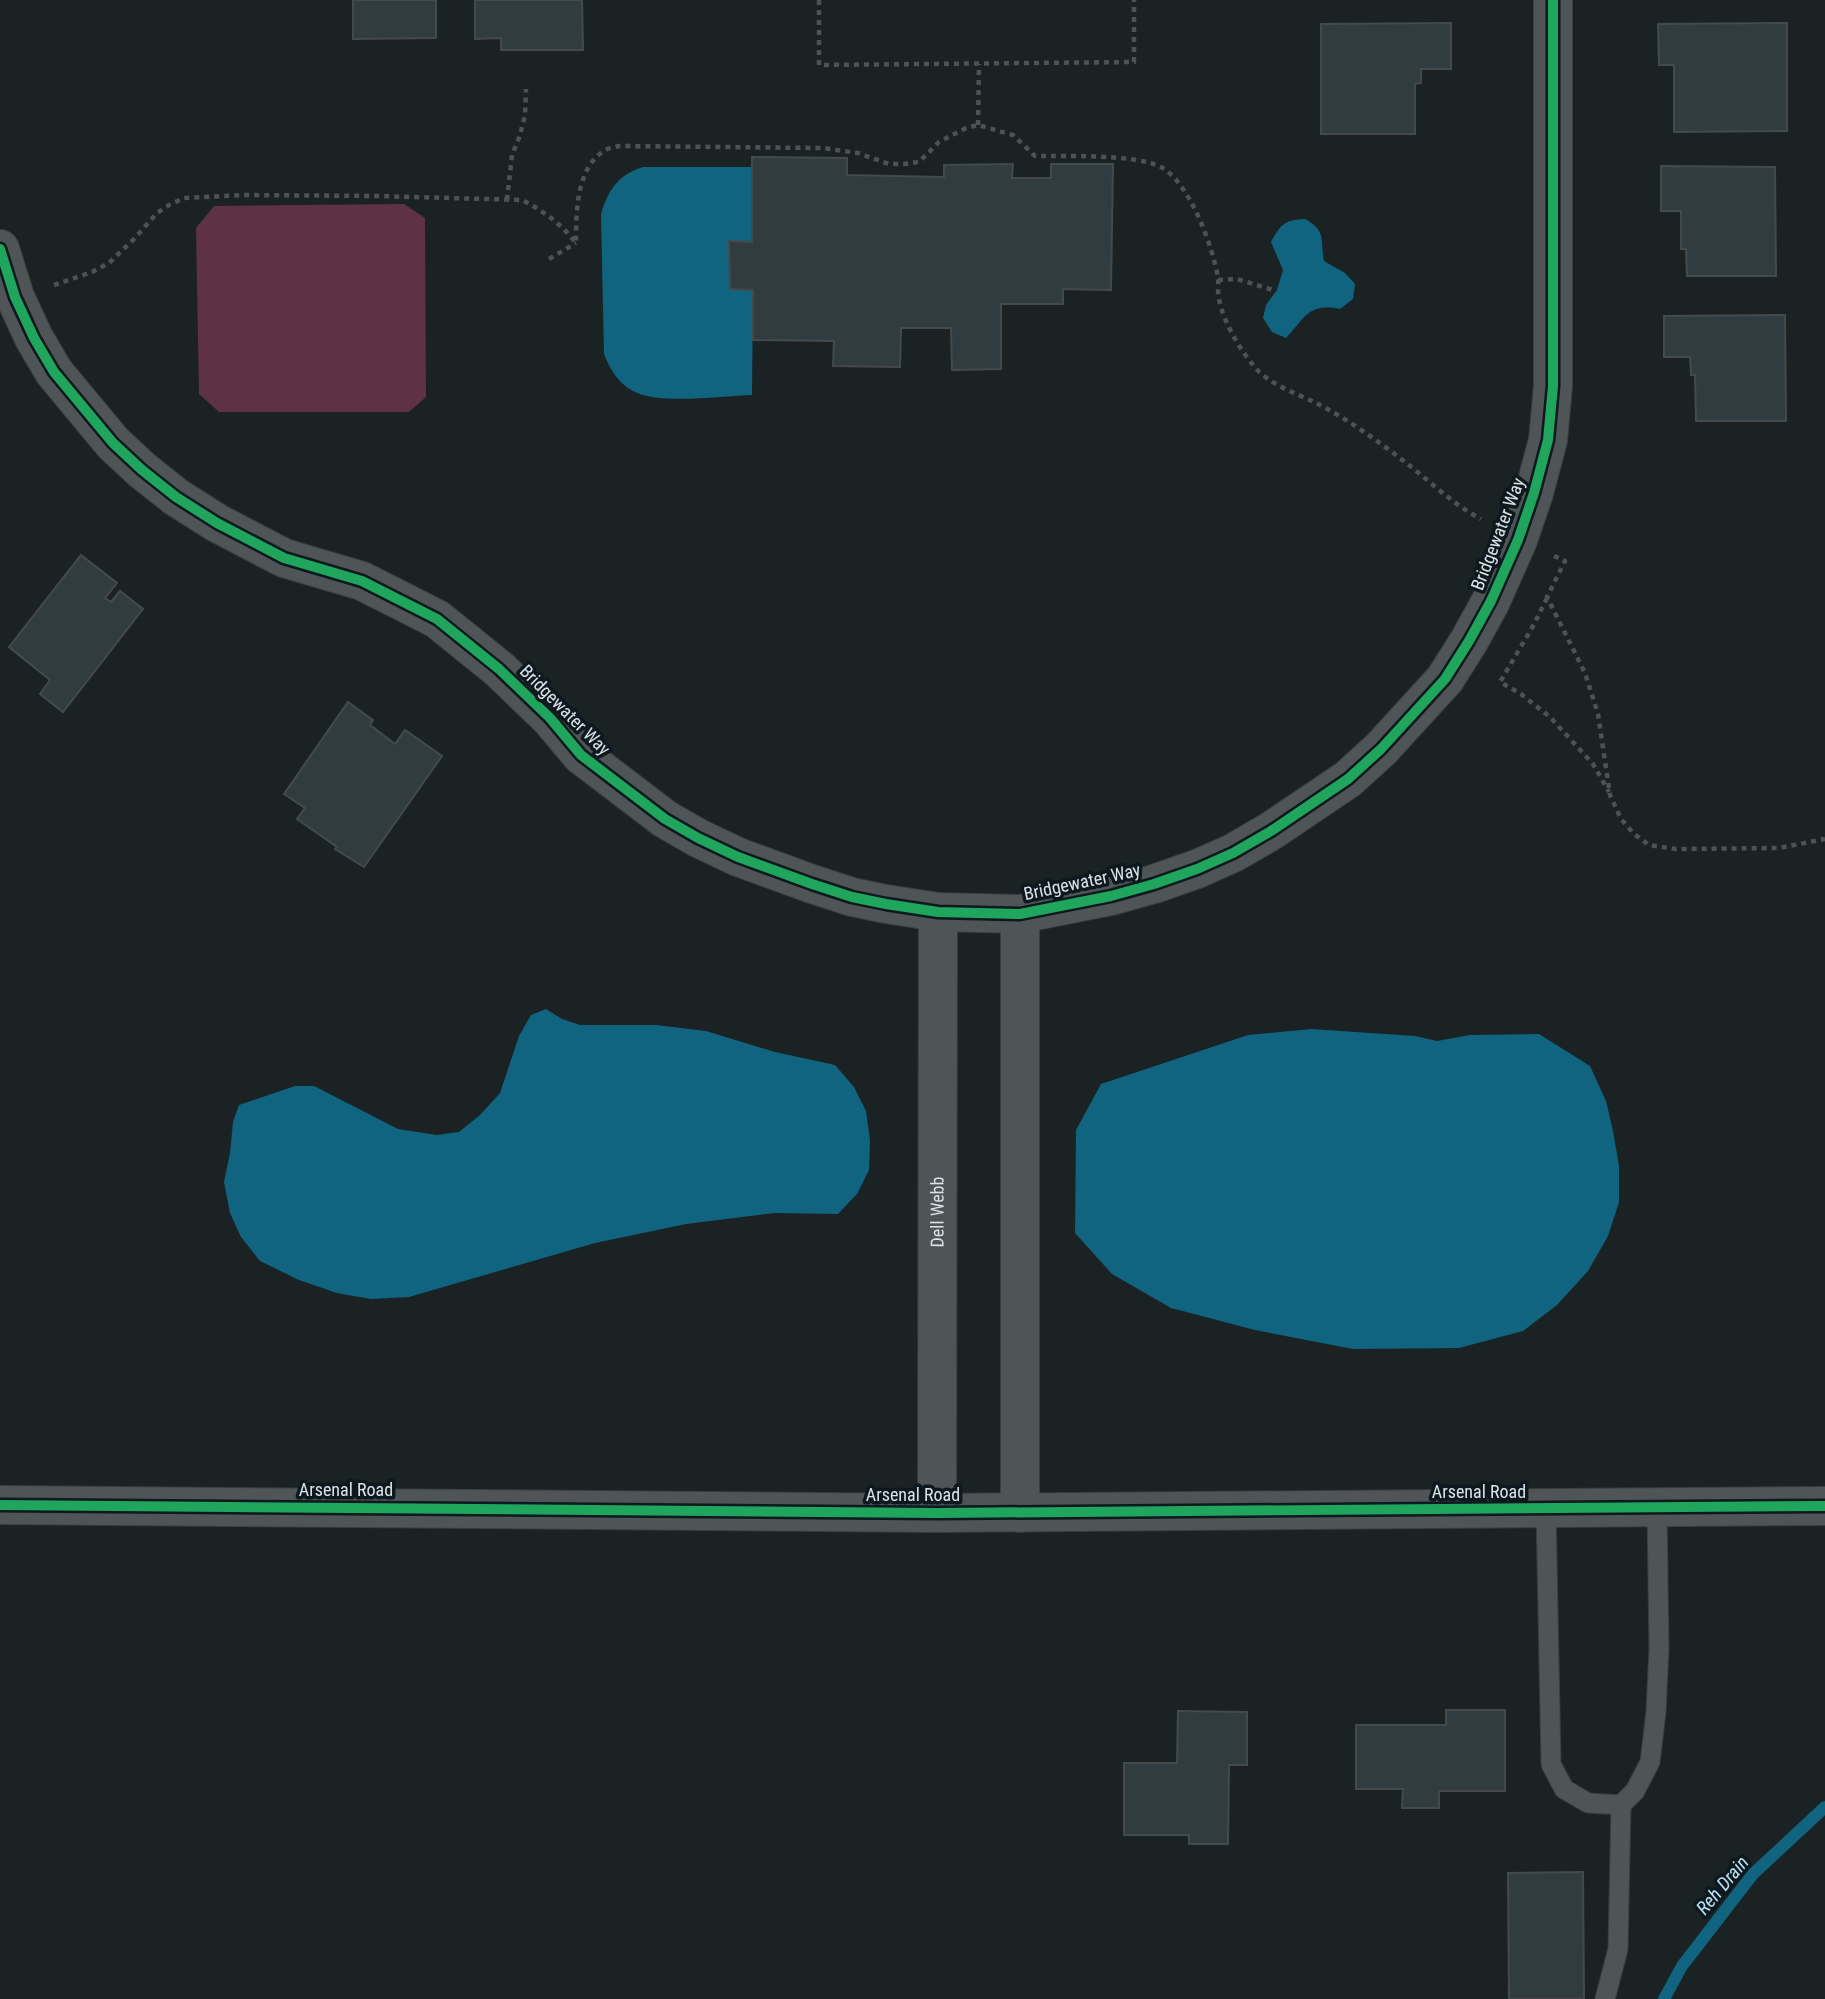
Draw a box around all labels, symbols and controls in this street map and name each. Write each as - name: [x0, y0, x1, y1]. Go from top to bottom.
- street label: Bridgewater Way: [1466, 474, 1529, 593]
- street label: Bridgewater Way: [516, 660, 615, 759]
- street label: Bridgewater Way: [1022, 859, 1143, 904]
- street label: Dell Webb: [926, 1176, 948, 1247]
- street label: Arsenal Road: [299, 1479, 393, 1500]
- street label: Arsenal Road: [1432, 1481, 1526, 1502]
- street label: Arsenal Road: [866, 1484, 960, 1505]
- water label: Reh Drain: [1691, 1851, 1753, 1919]

